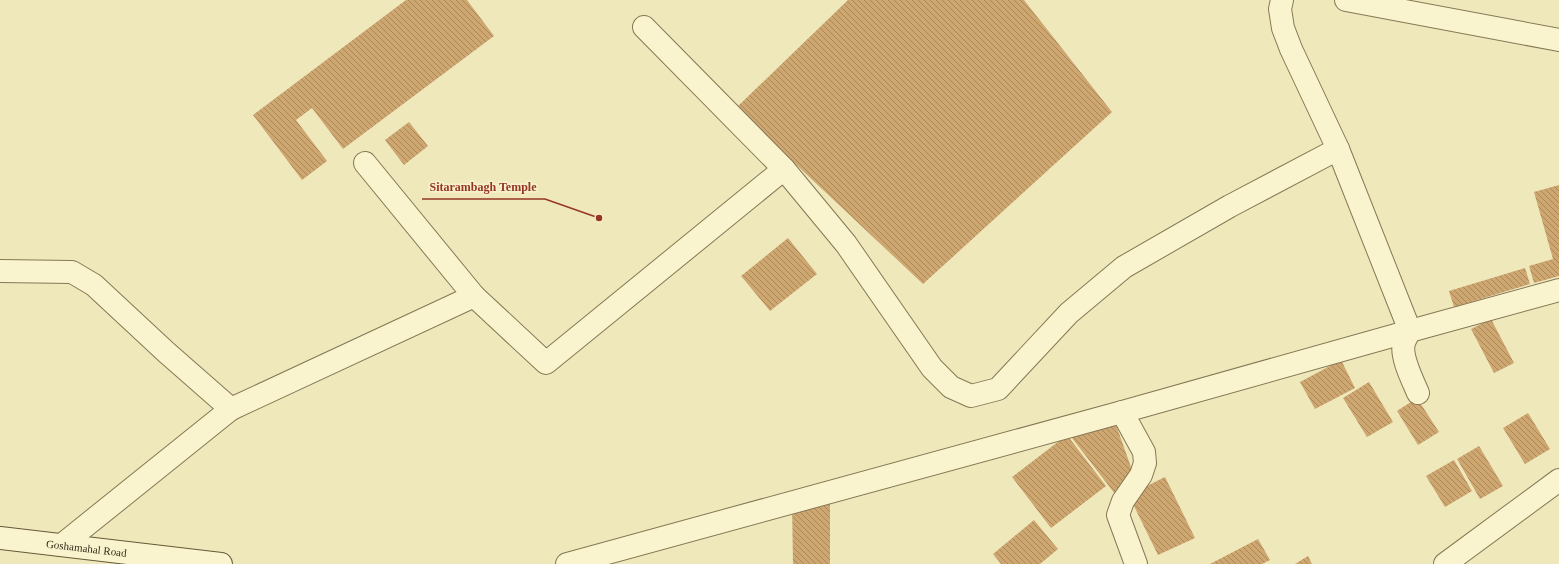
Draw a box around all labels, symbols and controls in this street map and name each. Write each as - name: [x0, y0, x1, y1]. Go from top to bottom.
- callout: Sitarambagh Temple: [422, 175, 545, 199]
- text: Sitarambagh Temple: [429, 180, 537, 194]
- street label: Goshamahal Road: [45, 537, 128, 559]

